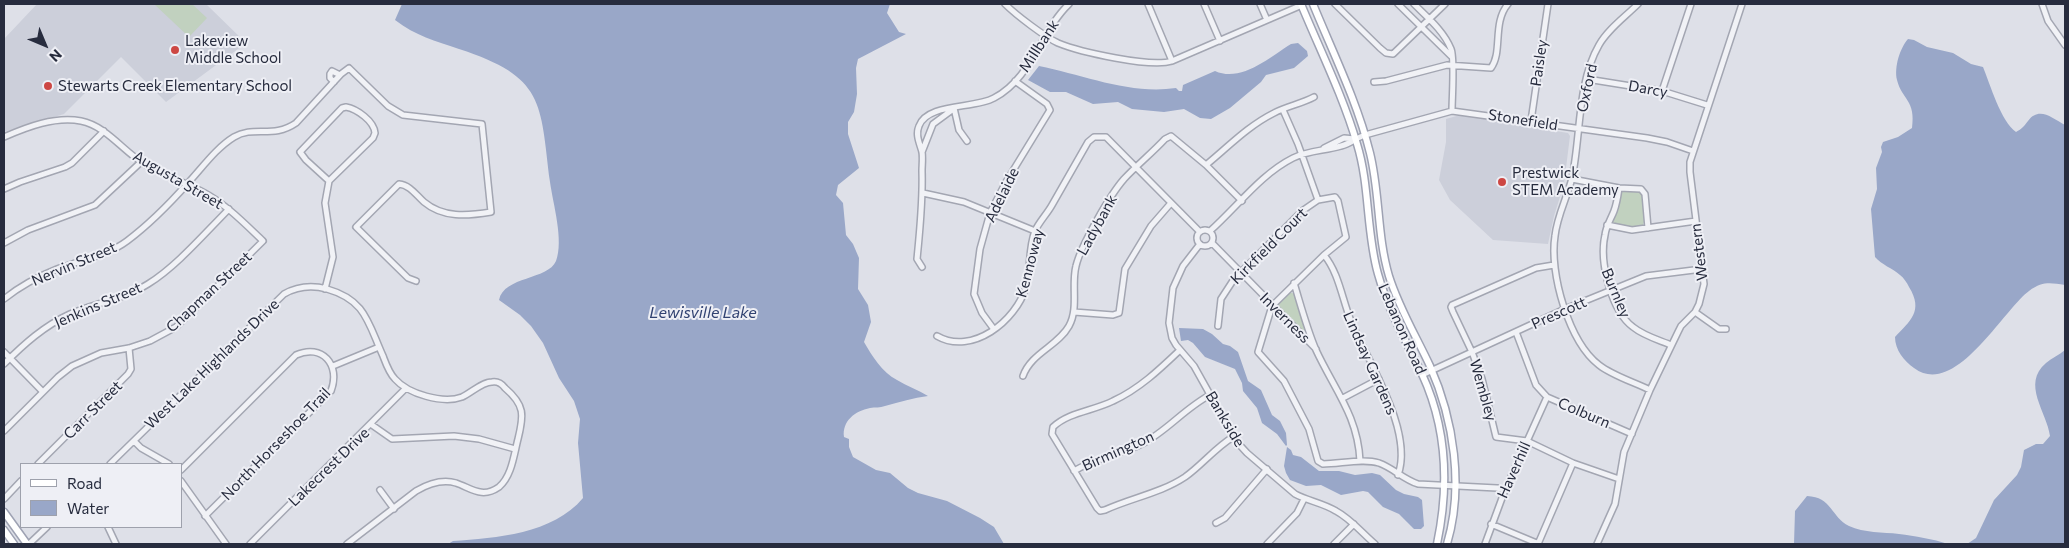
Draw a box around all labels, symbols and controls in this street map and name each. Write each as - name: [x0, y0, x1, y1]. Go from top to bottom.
- street label: Millbank: [1015, 16, 1063, 76]
- north arrow: [20, 20, 70, 70]
- place label: Lakeview Middle School: [185, 32, 282, 67]
- street label: Paisley: [1527, 38, 1551, 88]
- marker: Lakeview Middle School: [169, 44, 181, 56]
- text: N: [46, 46, 66, 66]
- street label: Oxford: [1573, 62, 1601, 114]
- place label: Stewarts Creek Elementary School: [58, 77, 292, 95]
- street label: Darcy: [1627, 77, 1669, 101]
- marker: Stewarts Creek Elementary School: [42, 80, 54, 92]
- street label: Stonefield: [1487, 106, 1559, 134]
- street label: Augusta Street: [130, 147, 226, 213]
- place label: Prestwick STEM Academy: [1512, 164, 1619, 199]
- street label: Adelaide: [981, 165, 1023, 225]
- marker: Prestwick STEM Academy: [1496, 176, 1508, 188]
- street label: Ladybank: [1073, 192, 1121, 258]
- street label: Kirkfield Court: [1227, 204, 1311, 288]
- street label: Western: [1687, 222, 1711, 282]
- street label: Kennoway: [1012, 227, 1048, 299]
- street label: Nervin Street: [29, 238, 119, 290]
- street label: Chapman Street: [162, 248, 256, 336]
- street label: Burnley: [1598, 266, 1634, 320]
- street label: Jenkins Street: [51, 278, 145, 332]
- street label: Lebanon Road: [1374, 281, 1430, 377]
- street label: Inverness: [1256, 289, 1314, 347]
- street label: Prescott: [1529, 293, 1589, 333]
- street label: West Lake Highlands Drive: [141, 295, 283, 433]
- water label: Lewisville Lake: [649, 303, 757, 323]
- street label: Lindsay Gardens: [1339, 308, 1401, 418]
- street label: Wembley: [1466, 357, 1500, 423]
- street label: Carr Street: [60, 377, 126, 443]
- street label: North Horseshoe Trail: [218, 384, 334, 504]
- street label: Bankside: [1201, 388, 1249, 450]
- street label: Colburn: [1555, 394, 1613, 432]
- street label: Lakecrest Drive: [285, 424, 373, 510]
- street label: Birmington: [1079, 427, 1157, 475]
- street label: Haverhill: [1494, 439, 1534, 501]
- legend: [20, 463, 182, 528]
- text: Road: [67, 474, 102, 492]
- text: Water: [67, 499, 109, 517]

